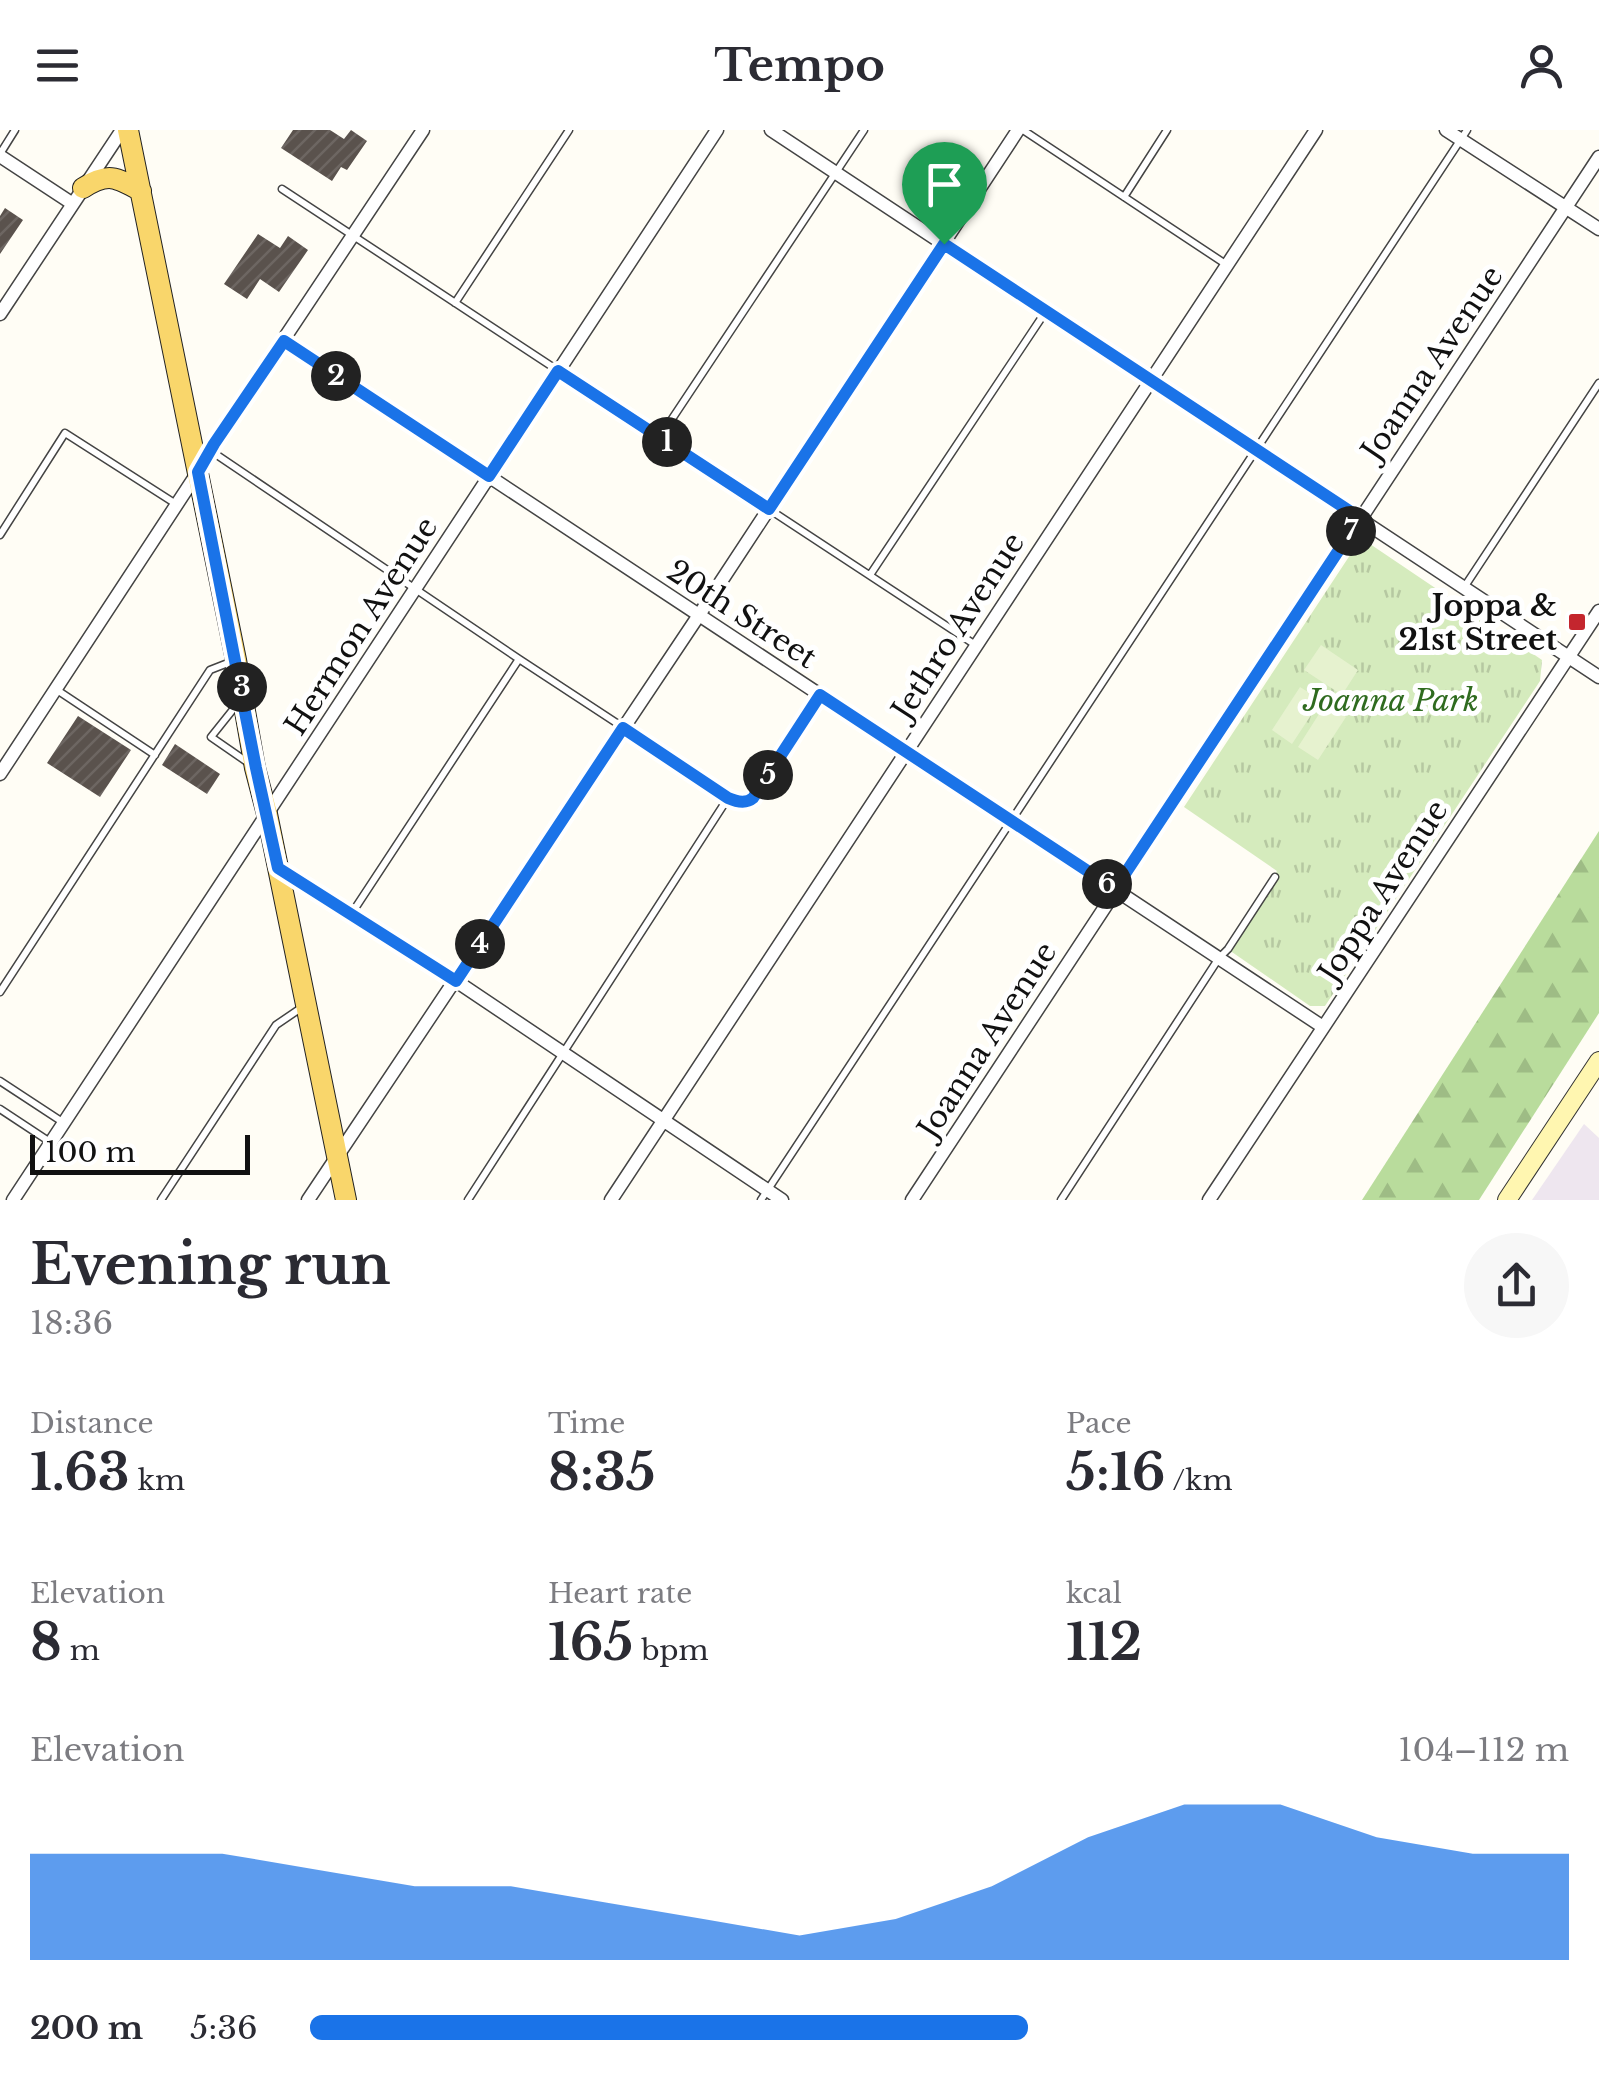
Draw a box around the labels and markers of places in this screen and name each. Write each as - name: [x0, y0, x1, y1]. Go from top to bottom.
- pin: [902, 142, 987, 245]
- pin: 2: [311, 351, 361, 401]
- pin: 1: [642, 417, 692, 467]
- pin: 7: [1326, 506, 1376, 556]
- place label: Joppa & 21st Street: [1398, 587, 1558, 658]
- marker: Joppa & 21st Street: [1566, 611, 1588, 633]
- pin: 3: [217, 662, 267, 712]
- pin: 5: [743, 750, 793, 800]
- pin: 6: [1082, 859, 1132, 909]
- pin: 4: [455, 919, 505, 969]

